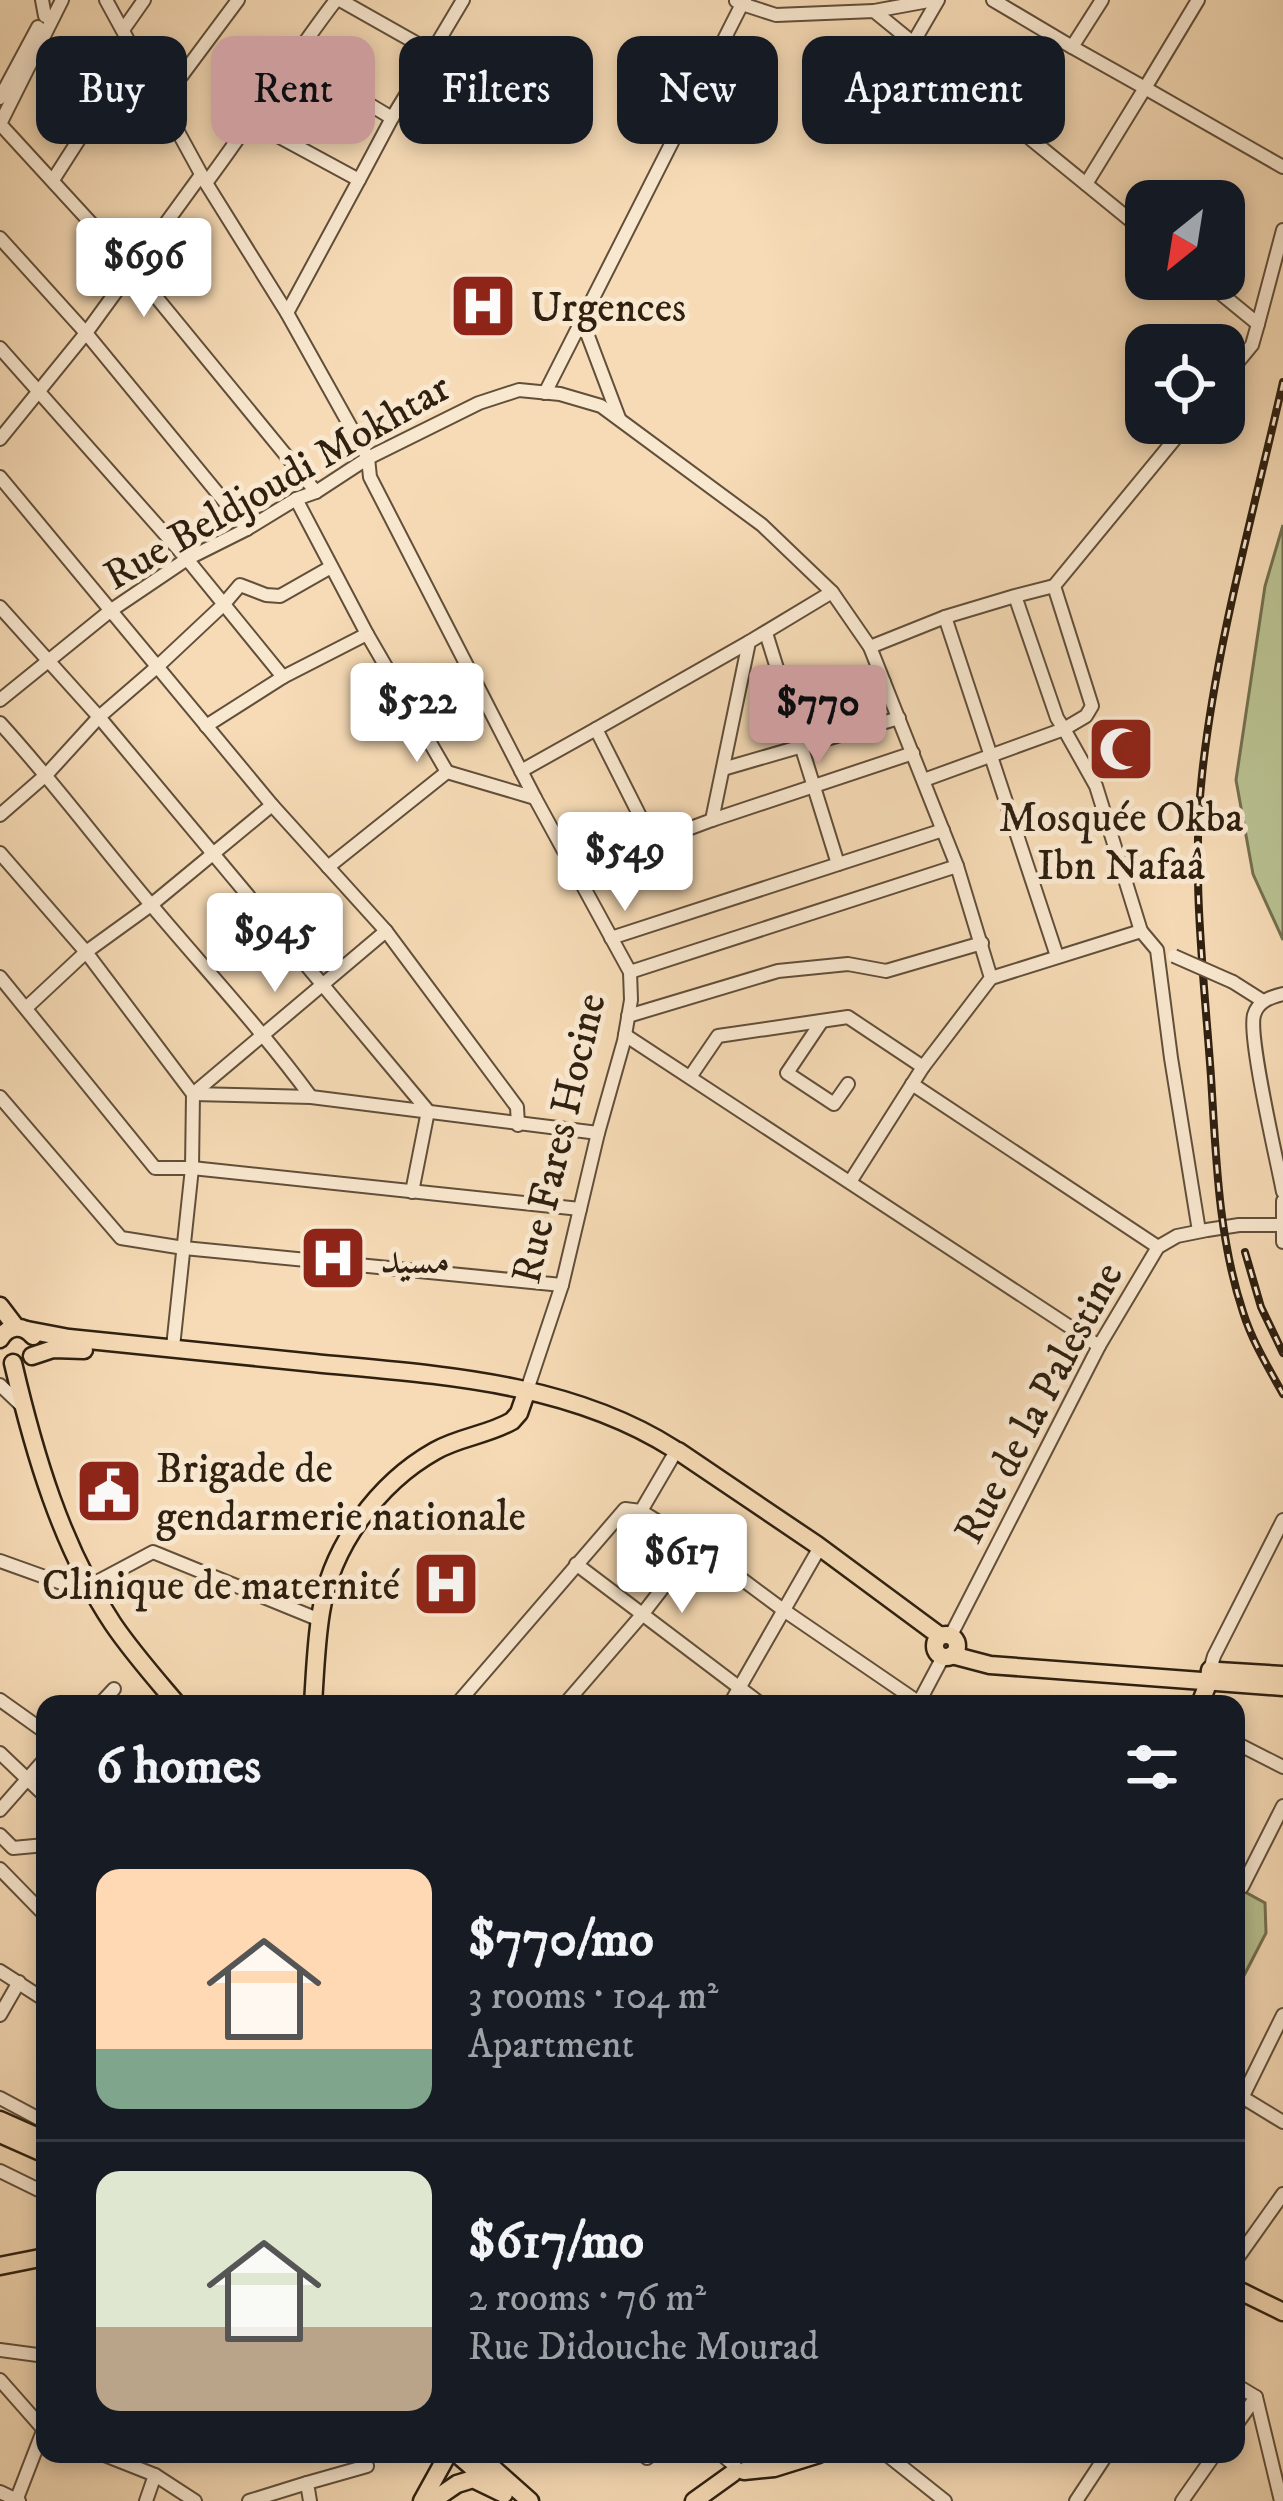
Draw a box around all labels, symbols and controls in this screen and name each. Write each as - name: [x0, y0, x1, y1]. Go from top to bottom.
- chip: Buy: [36, 36, 187, 144]
- chip: Rent: [211, 36, 375, 144]
- chip: Filters: [399, 36, 593, 144]
- chip: New: [617, 36, 778, 144]
- chip: Apartment: [802, 36, 1065, 144]
- north arrow: [1125, 180, 1245, 300]
- map controls: [1125, 180, 1245, 444]
- pin: $696: [73, 218, 215, 320]
- text: $696: [103, 232, 185, 281]
- hospital icon: Urgences: [448, 271, 518, 341]
- place label: Urgences: [530, 283, 686, 335]
- button: locate: [1125, 324, 1245, 444]
- street label: Rue Beldjoudi Mokhtar: [95, 362, 460, 603]
- pin: $522: [346, 663, 488, 765]
- pin: $770: [747, 665, 889, 767]
- text: $522: [378, 677, 456, 726]
- text: $770: [776, 679, 860, 728]
- mosque icon: Mosquée Okba Ibn Nafaâ: [1086, 714, 1156, 784]
- place label: Mosquée Okba Ibn Nafaâ: [999, 793, 1243, 893]
- pin: $549: [554, 812, 696, 914]
- text: $549: [585, 826, 665, 875]
- pin: $945: [204, 893, 346, 995]
- text: $945: [234, 907, 316, 956]
- street label: Rue Fares Hocine: [501, 989, 619, 1289]
- hospital icon: مسيد: [298, 1223, 368, 1293]
- place label: مسيد: [380, 1235, 450, 1287]
- street label: Rue de la Palestine: [944, 1254, 1136, 1553]
- place label: Brigade de gendarmerie nationale: [156, 1444, 526, 1544]
- public building icon: Brigade de gendarmerie nationale: [74, 1456, 144, 1526]
- pin: $617: [611, 1514, 753, 1616]
- text: $617: [644, 1528, 720, 1577]
- hospital icon: Clinique de maternité: [411, 1549, 481, 1619]
- place label: Clinique de maternité: [42, 1561, 401, 1613]
- icon: filters: [1119, 1734, 1185, 1800]
- text: 6 homes: [96, 1735, 261, 1799]
- text: $770/mo: [468, 1908, 654, 1972]
- icon: home: [192, 1917, 336, 2061]
- text: 3 rooms · 104 m²: [468, 1972, 718, 2021]
- text: Apartment: [468, 2021, 634, 2070]
- text: $617/mo: [468, 2210, 644, 2274]
- icon: home: [192, 2219, 336, 2363]
- text: 2 rooms · 76 m²: [468, 2274, 706, 2323]
- text: Rue Didouche Mourad: [468, 2323, 819, 2372]

